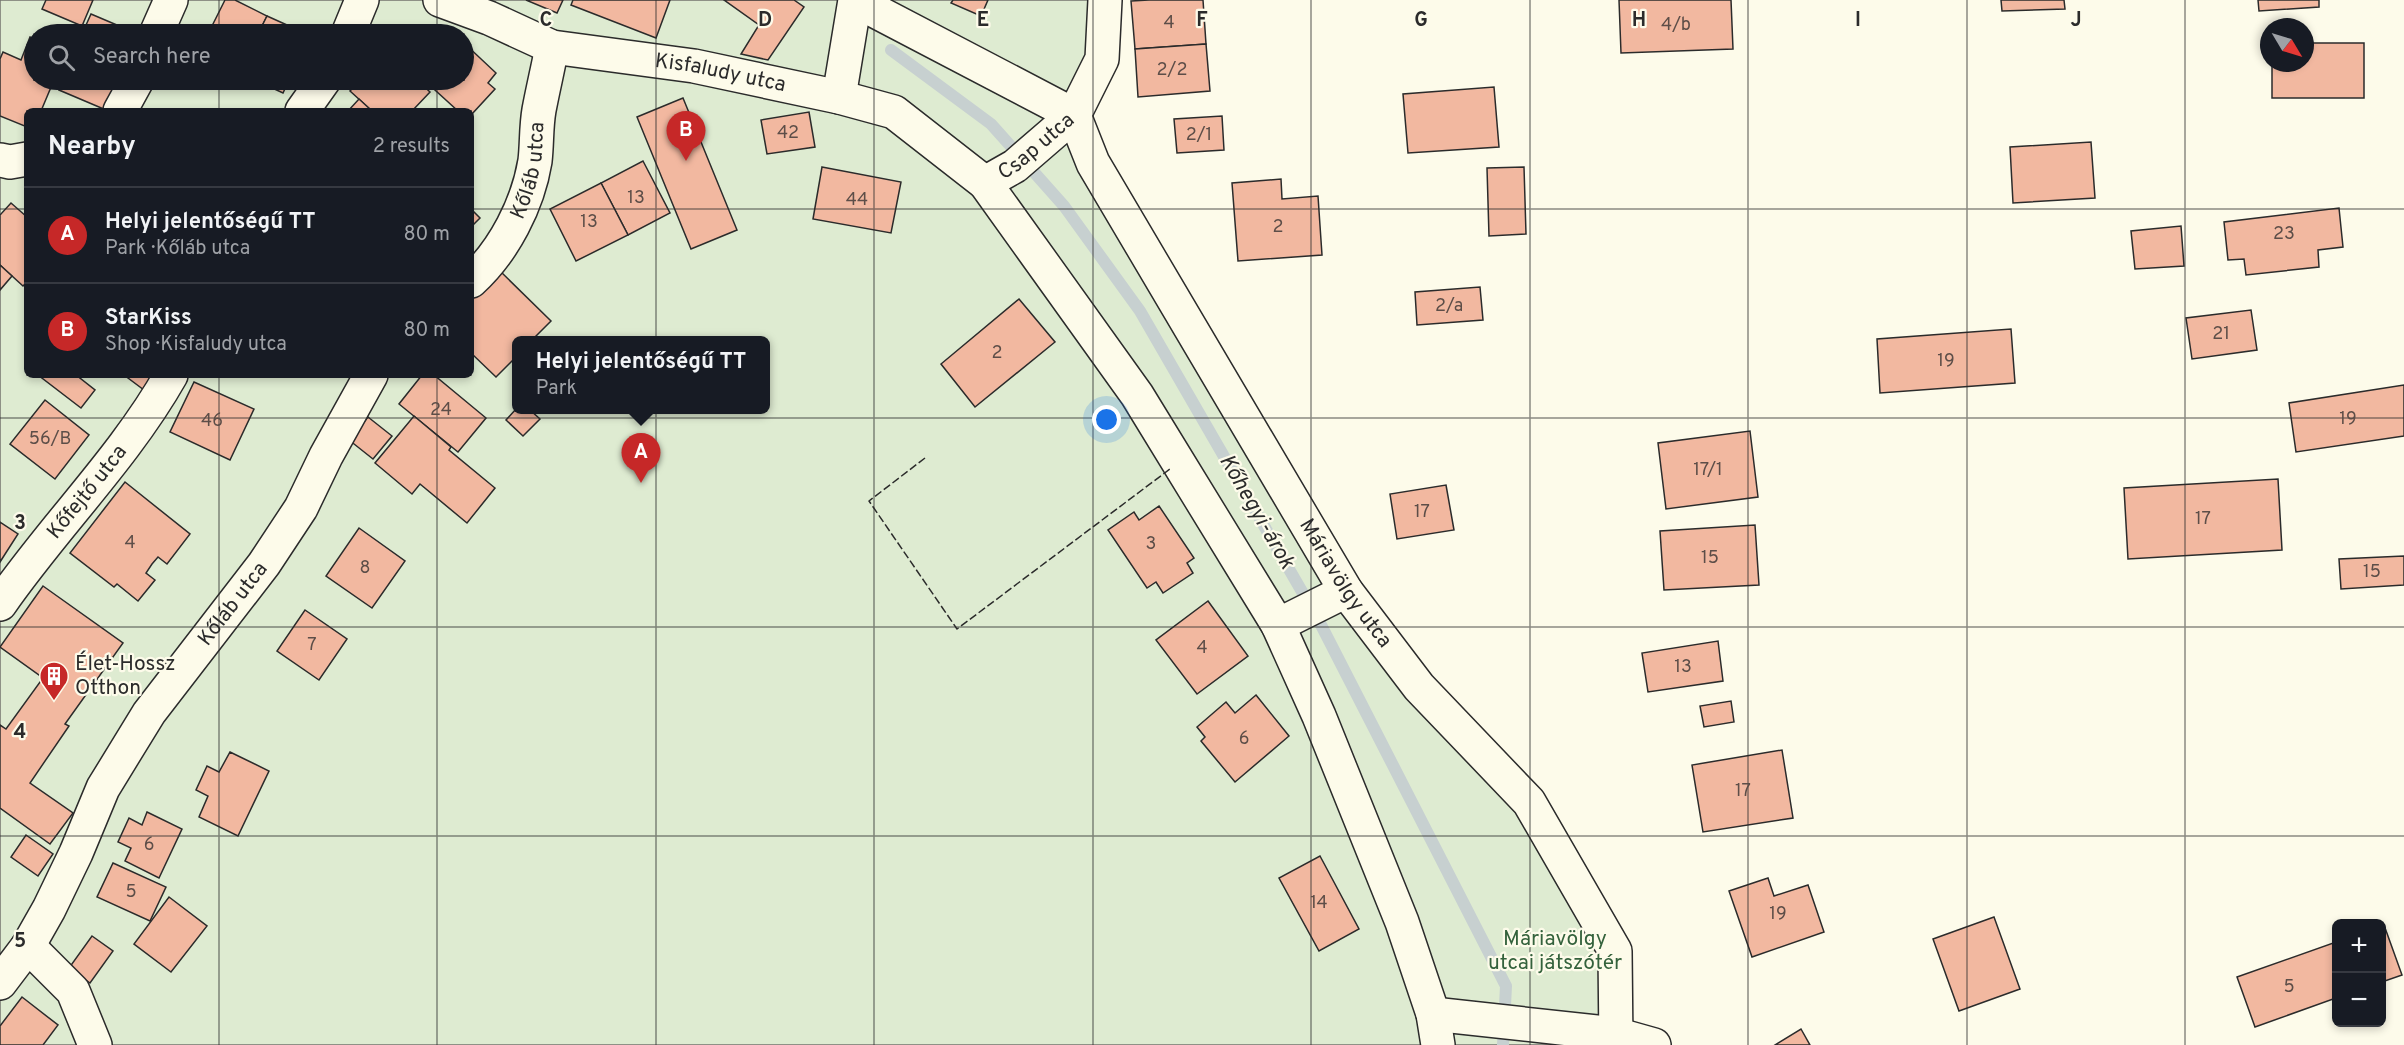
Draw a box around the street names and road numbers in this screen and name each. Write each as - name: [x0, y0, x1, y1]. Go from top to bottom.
- street label: Kisfaludy utca: [653, 47, 788, 99]
- street label: Csap utca: [993, 107, 1080, 186]
- street label: Kőláb utca: [504, 121, 551, 223]
- street label: Kőfejtő utca: [41, 440, 133, 545]
- street label: Máriavölgy utca: [1293, 514, 1398, 653]
- street label: Kőláb utca: [192, 557, 274, 652]

